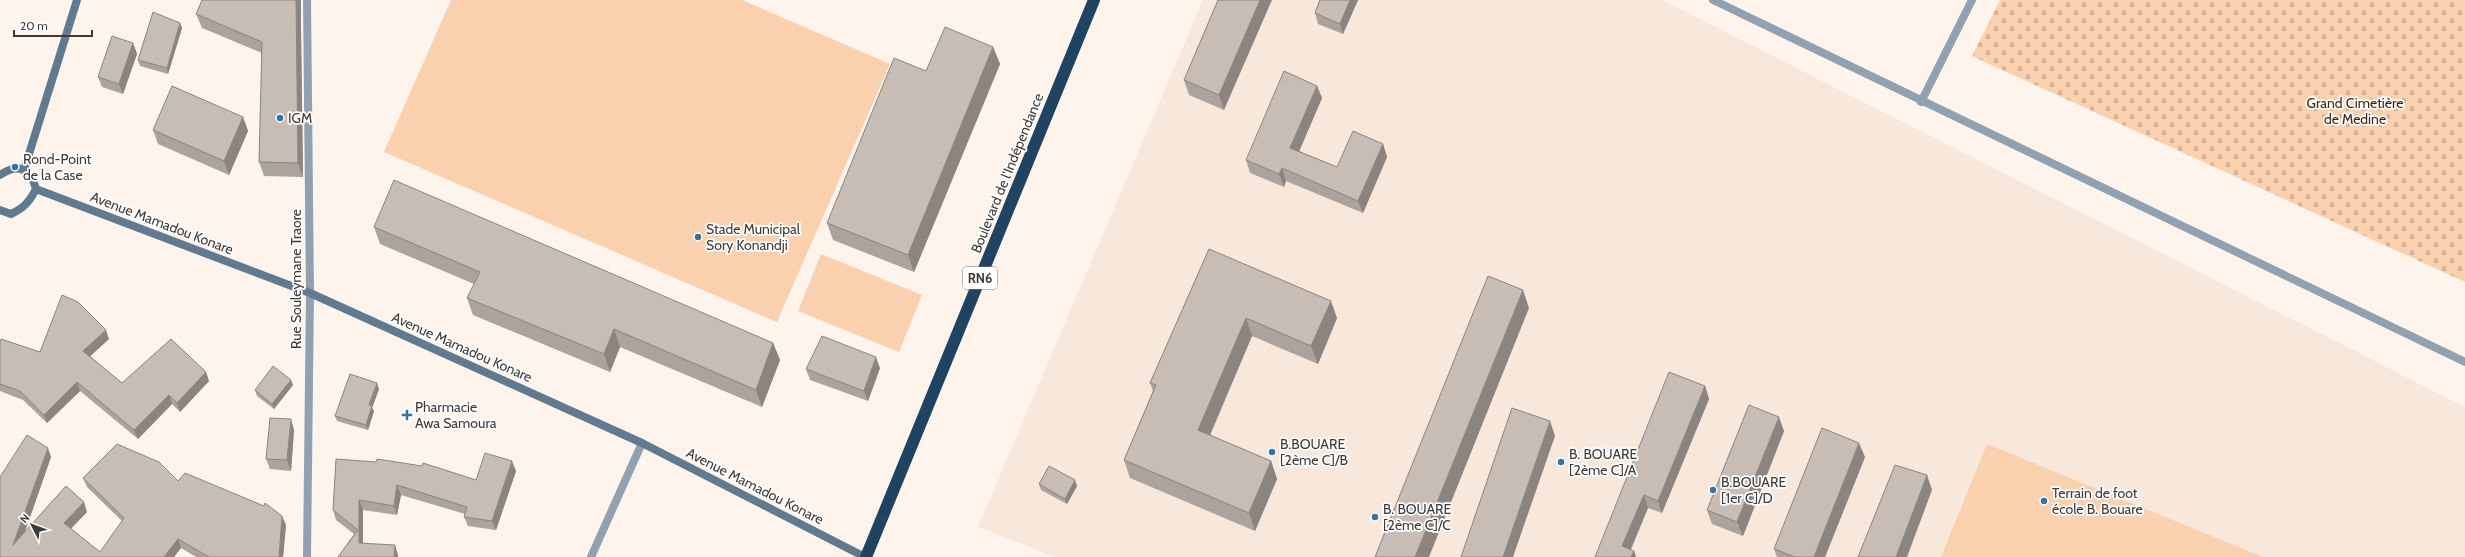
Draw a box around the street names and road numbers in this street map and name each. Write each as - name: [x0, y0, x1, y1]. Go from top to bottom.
- street label: Boulevard de l'Indépendance: [967, 90, 1047, 256]
- street label: Avenue Mamadou Konare: [88, 187, 236, 259]
- street label: Rue Souleymane Traore: [287, 209, 305, 349]
- road number: RN6: [963, 267, 997, 289]
- street label: Avenue Mamadou Konare: [389, 308, 535, 386]
- street label: Avenue Mamadou Konare: [683, 444, 827, 528]

